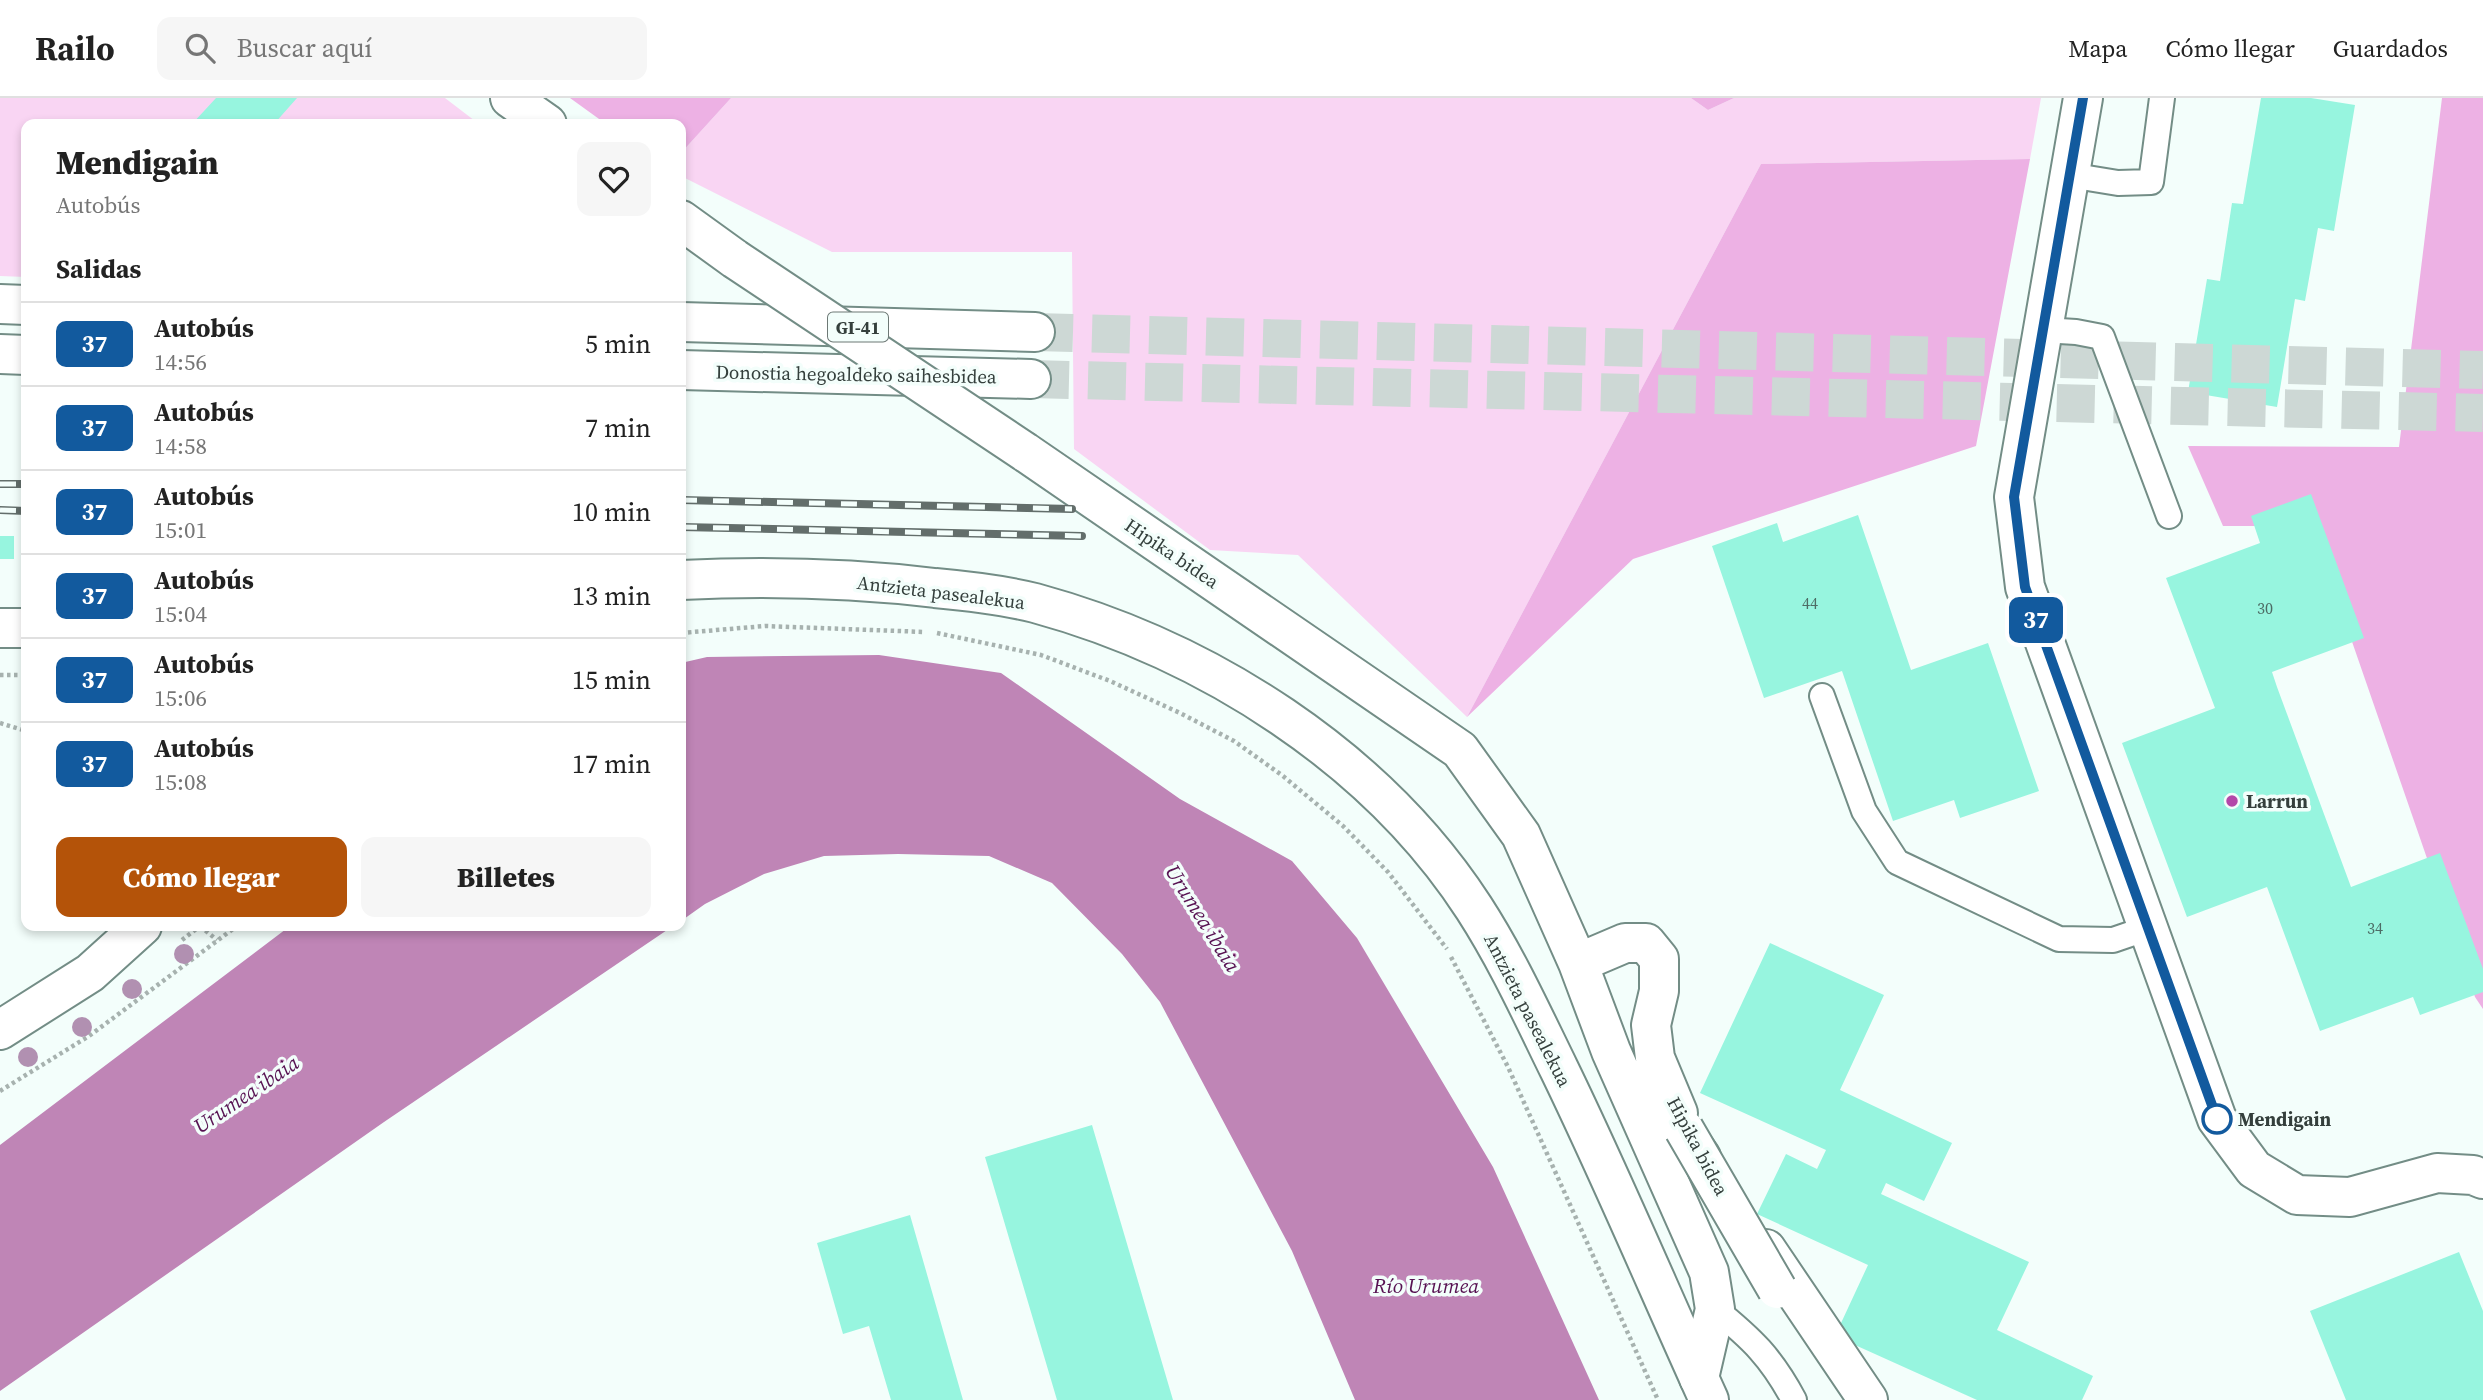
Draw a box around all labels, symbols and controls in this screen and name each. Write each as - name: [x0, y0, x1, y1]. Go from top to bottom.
- search box: [157, 17, 647, 80]
- text: Railo: [35, 26, 115, 71]
- icon: search: [181, 29, 219, 67]
- text: Buscar aquí: [237, 30, 372, 66]
- text: Mapa: [2068, 32, 2127, 65]
- text: Cómo llegar: [2165, 32, 2295, 65]
- text: Guardados: [2333, 32, 2448, 65]
- text: Mendigain: [56, 140, 219, 185]
- button: heart: [577, 142, 651, 216]
- text: Autobús: [56, 189, 141, 221]
- text: Salidas: [56, 251, 141, 287]
- text: Autobús: [154, 310, 254, 346]
- road number: GI-41: [828, 312, 888, 342]
- text: 5 min: [585, 326, 651, 362]
- text: 37: [81, 327, 108, 360]
- text: 14:56: [154, 346, 207, 378]
- street label: Donostia hegoaldeko saihesbidea: [715, 359, 997, 389]
- text: Autobús: [154, 394, 254, 430]
- text: 7 min: [585, 410, 651, 446]
- text: 37: [81, 411, 108, 444]
- text: 14:58: [154, 430, 207, 462]
- text: Autobús: [154, 478, 254, 514]
- text: 10 min: [572, 494, 651, 530]
- text: 37: [81, 495, 108, 528]
- street label: Hipika bidea: [1120, 512, 1224, 594]
- text: 15:01: [154, 514, 207, 546]
- text: Autobús: [154, 562, 254, 598]
- street label: Antzieta pasealekua: [856, 569, 1027, 615]
- text: 13 min: [572, 578, 651, 614]
- text: 37: [81, 579, 108, 612]
- house number: 44: [1802, 592, 1818, 614]
- line badge: 37: [2004, 597, 2068, 643]
- house number: 30: [2257, 597, 2273, 619]
- text: 15:04: [154, 598, 207, 630]
- text: 37: [2023, 603, 2049, 636]
- text: Autobús: [154, 646, 254, 682]
- text: 15 min: [572, 662, 651, 698]
- text: 37: [81, 663, 108, 696]
- text: 15:06: [154, 682, 207, 714]
- text: Autobús: [154, 730, 254, 766]
- text: 17 min: [572, 746, 651, 782]
- text: 37: [81, 747, 108, 780]
- text: 15:08: [154, 766, 207, 798]
- place label: Larrun: [2246, 788, 2308, 814]
- marker: Larrun: [2224, 793, 2240, 809]
- button: Cómo llegar: [56, 837, 347, 917]
- button: Billetes: [361, 837, 651, 917]
- water label: Urumea ibaia: [1159, 859, 1247, 977]
- house number: 34: [2367, 917, 2383, 939]
- street label: Antzieta pasealekua: [1478, 929, 1578, 1091]
- water label: Urumea ibaia: [188, 1048, 304, 1140]
- street label: Hipika bidea: [1661, 1092, 1735, 1200]
- marker: Mendigain: [2202, 1104, 2232, 1134]
- place label: Mendigain: [2238, 1106, 2332, 1132]
- water label: Río Urumea: [1372, 1271, 1479, 1300]

